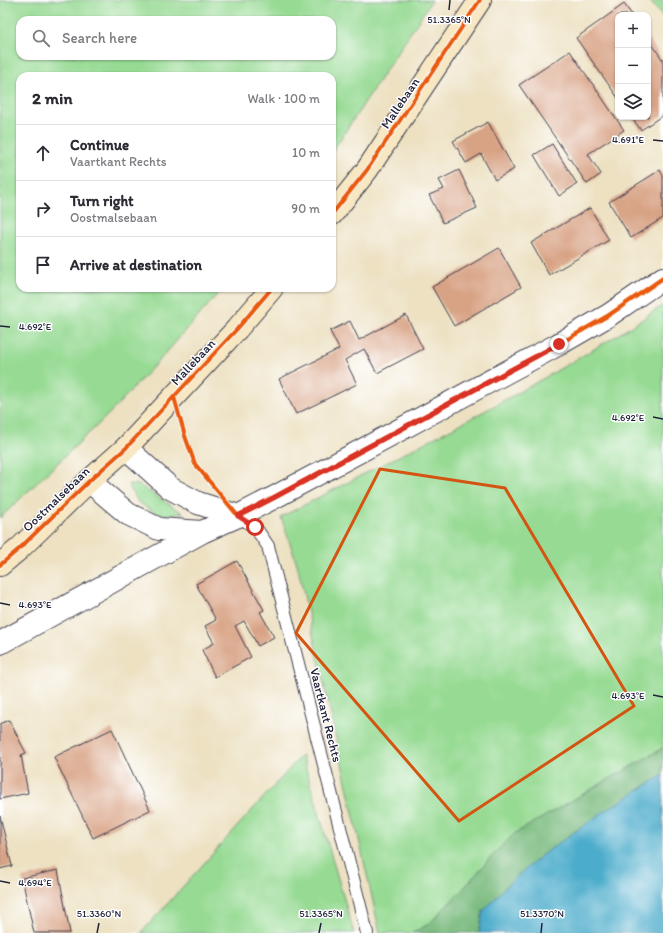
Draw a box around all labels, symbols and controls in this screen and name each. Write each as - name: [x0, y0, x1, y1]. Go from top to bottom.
- map controls: [615, 12, 651, 120]
- button: +: [615, 12, 651, 48]
- text: 51.3365°N: [427, 13, 471, 26]
- search box: [16, 16, 336, 60]
- icon: search: [30, 27, 52, 49]
- text: Search here: [62, 29, 137, 47]
- button: −: [615, 48, 651, 84]
- street label: Mallebaan: [378, 74, 423, 131]
- button: layers: [615, 84, 651, 120]
- text: 2 min: [32, 88, 72, 108]
- text: Walk · 100 m: [247, 91, 320, 106]
- text: 4.691°E: [612, 133, 645, 146]
- text: Continue: [70, 136, 129, 154]
- icon: ahead: [32, 142, 54, 164]
- text: 10 m: [292, 145, 320, 160]
- text: Vaartkant Rechts: [70, 154, 167, 169]
- text: Turn right: [70, 192, 134, 210]
- icon: right: [32, 198, 54, 220]
- text: 90 m: [291, 201, 320, 216]
- text: Oostmalsebaan: [70, 210, 157, 225]
- icon: arrive: [32, 254, 54, 276]
- text: Arrive at destination: [70, 256, 202, 274]
- text: 4.692°E: [19, 320, 52, 333]
- street label: Mallebaan: [168, 335, 219, 388]
- route end: [550, 335, 568, 353]
- text: 4.692°E: [612, 411, 645, 424]
- street label: Oostmalsebaan: [19, 463, 93, 535]
- route start: [246, 518, 264, 536]
- text: 4.693°E: [19, 598, 52, 611]
- street label: Vaartkant Rechts: [307, 666, 345, 764]
- text: 4.693°E: [612, 689, 645, 702]
- text: 4.694°E: [18, 876, 52, 889]
- text: 51.3360°N: [77, 907, 121, 920]
- text: 51.3365°N: [299, 907, 343, 920]
- text: 51.3370°N: [520, 907, 564, 920]

